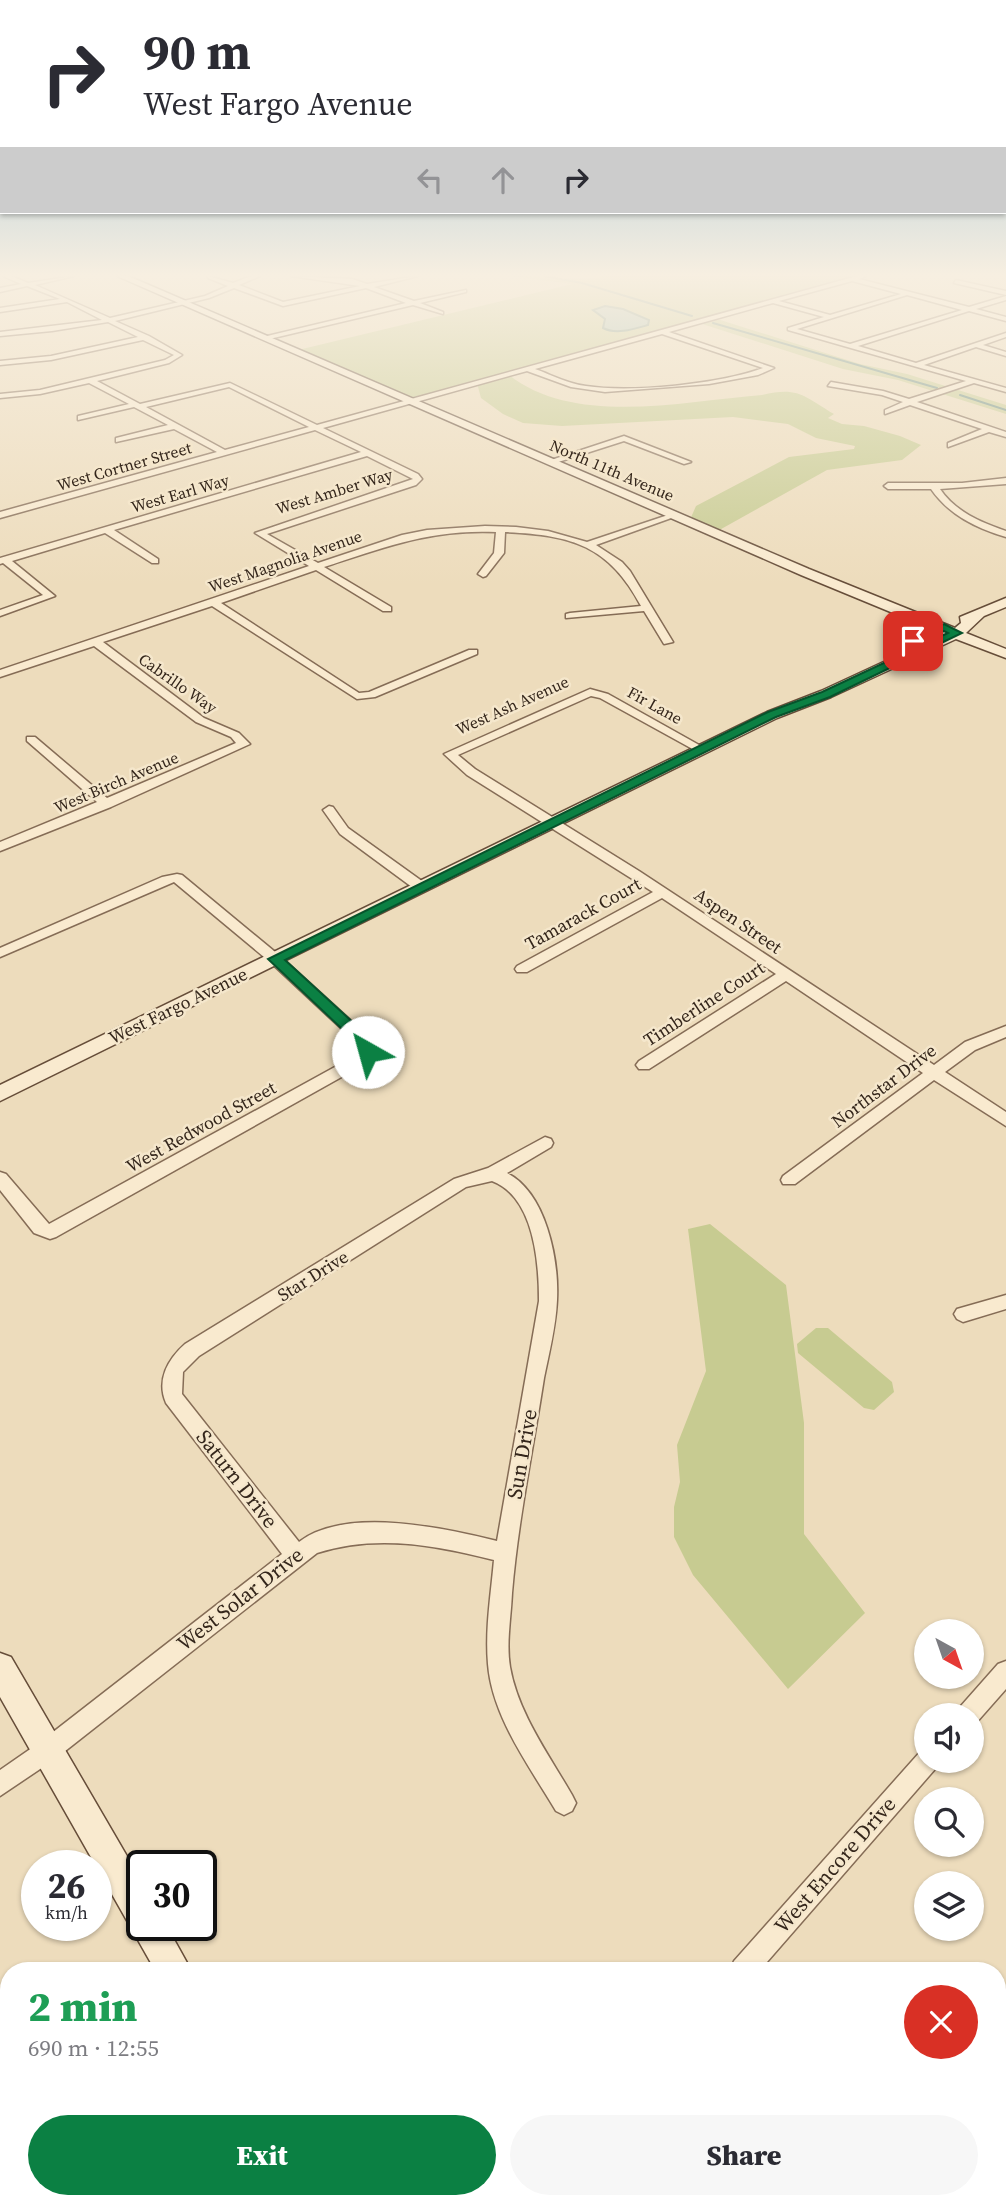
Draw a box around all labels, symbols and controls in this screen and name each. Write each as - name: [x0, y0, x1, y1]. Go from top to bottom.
- text: 90 m: [143, 18, 251, 85]
- icon: right: [28, 28, 119, 119]
- text: West Fargo Avenue: [143, 82, 412, 126]
- icon: left: [411, 161, 449, 199]
- icon: ahead: [484, 161, 522, 199]
- icon: right: [557, 161, 595, 199]
- street label: North 11th Avenue: [546, 434, 678, 506]
- street label: West Cortner Street: [54, 436, 195, 496]
- street label: West Amber Way: [273, 463, 396, 519]
- street label: West Earl Way: [128, 468, 232, 518]
- street label: West Magnolia Avenue: [205, 524, 365, 598]
- pin: [883, 611, 943, 671]
- icon: arrive: [894, 622, 932, 660]
- street label: Cabrillo Way: [134, 648, 222, 719]
- street label: West Ash Avenue: [452, 670, 572, 740]
- street label: Fir Lane: [624, 681, 686, 729]
- street label: West Birch Avenue: [50, 746, 182, 818]
- street label: Tamarack Court: [520, 871, 645, 956]
- street label: Aspen Street: [689, 882, 787, 959]
- street label: Timberline Court: [638, 955, 769, 1052]
- street label: West Fargo Avenue: [104, 961, 251, 1050]
- position arrow: [331, 1015, 405, 1089]
- street label: Northstar Drive: [826, 1038, 941, 1133]
- street label: West Redwood Street: [121, 1075, 280, 1178]
- street label: Star Drive: [273, 1244, 353, 1307]
- street label: Sun Drive: [499, 1407, 544, 1501]
- street label: Saturn Drive: [190, 1423, 285, 1534]
- street label: West Solar Drive: [170, 1540, 309, 1657]
- north arrow: [914, 1619, 984, 1689]
- map controls: [914, 1619, 984, 1941]
- button: sound: [914, 1703, 984, 1773]
- button: search: [914, 1787, 984, 1857]
- street label: West Encore Drive: [767, 1790, 902, 1939]
- speed limit sign: 30: [126, 1850, 217, 1941]
- text: 26: [48, 1862, 85, 1910]
- button: layers: [914, 1871, 984, 1941]
- text: km/h: [45, 1900, 88, 1925]
- text: 2 min: [28, 1977, 138, 2035]
- button: close: [904, 1985, 978, 2059]
- text: 690 m · 12:55: [28, 2032, 159, 2064]
- button: Exit: [28, 2115, 496, 2195]
- button: Share: [510, 2115, 978, 2195]

